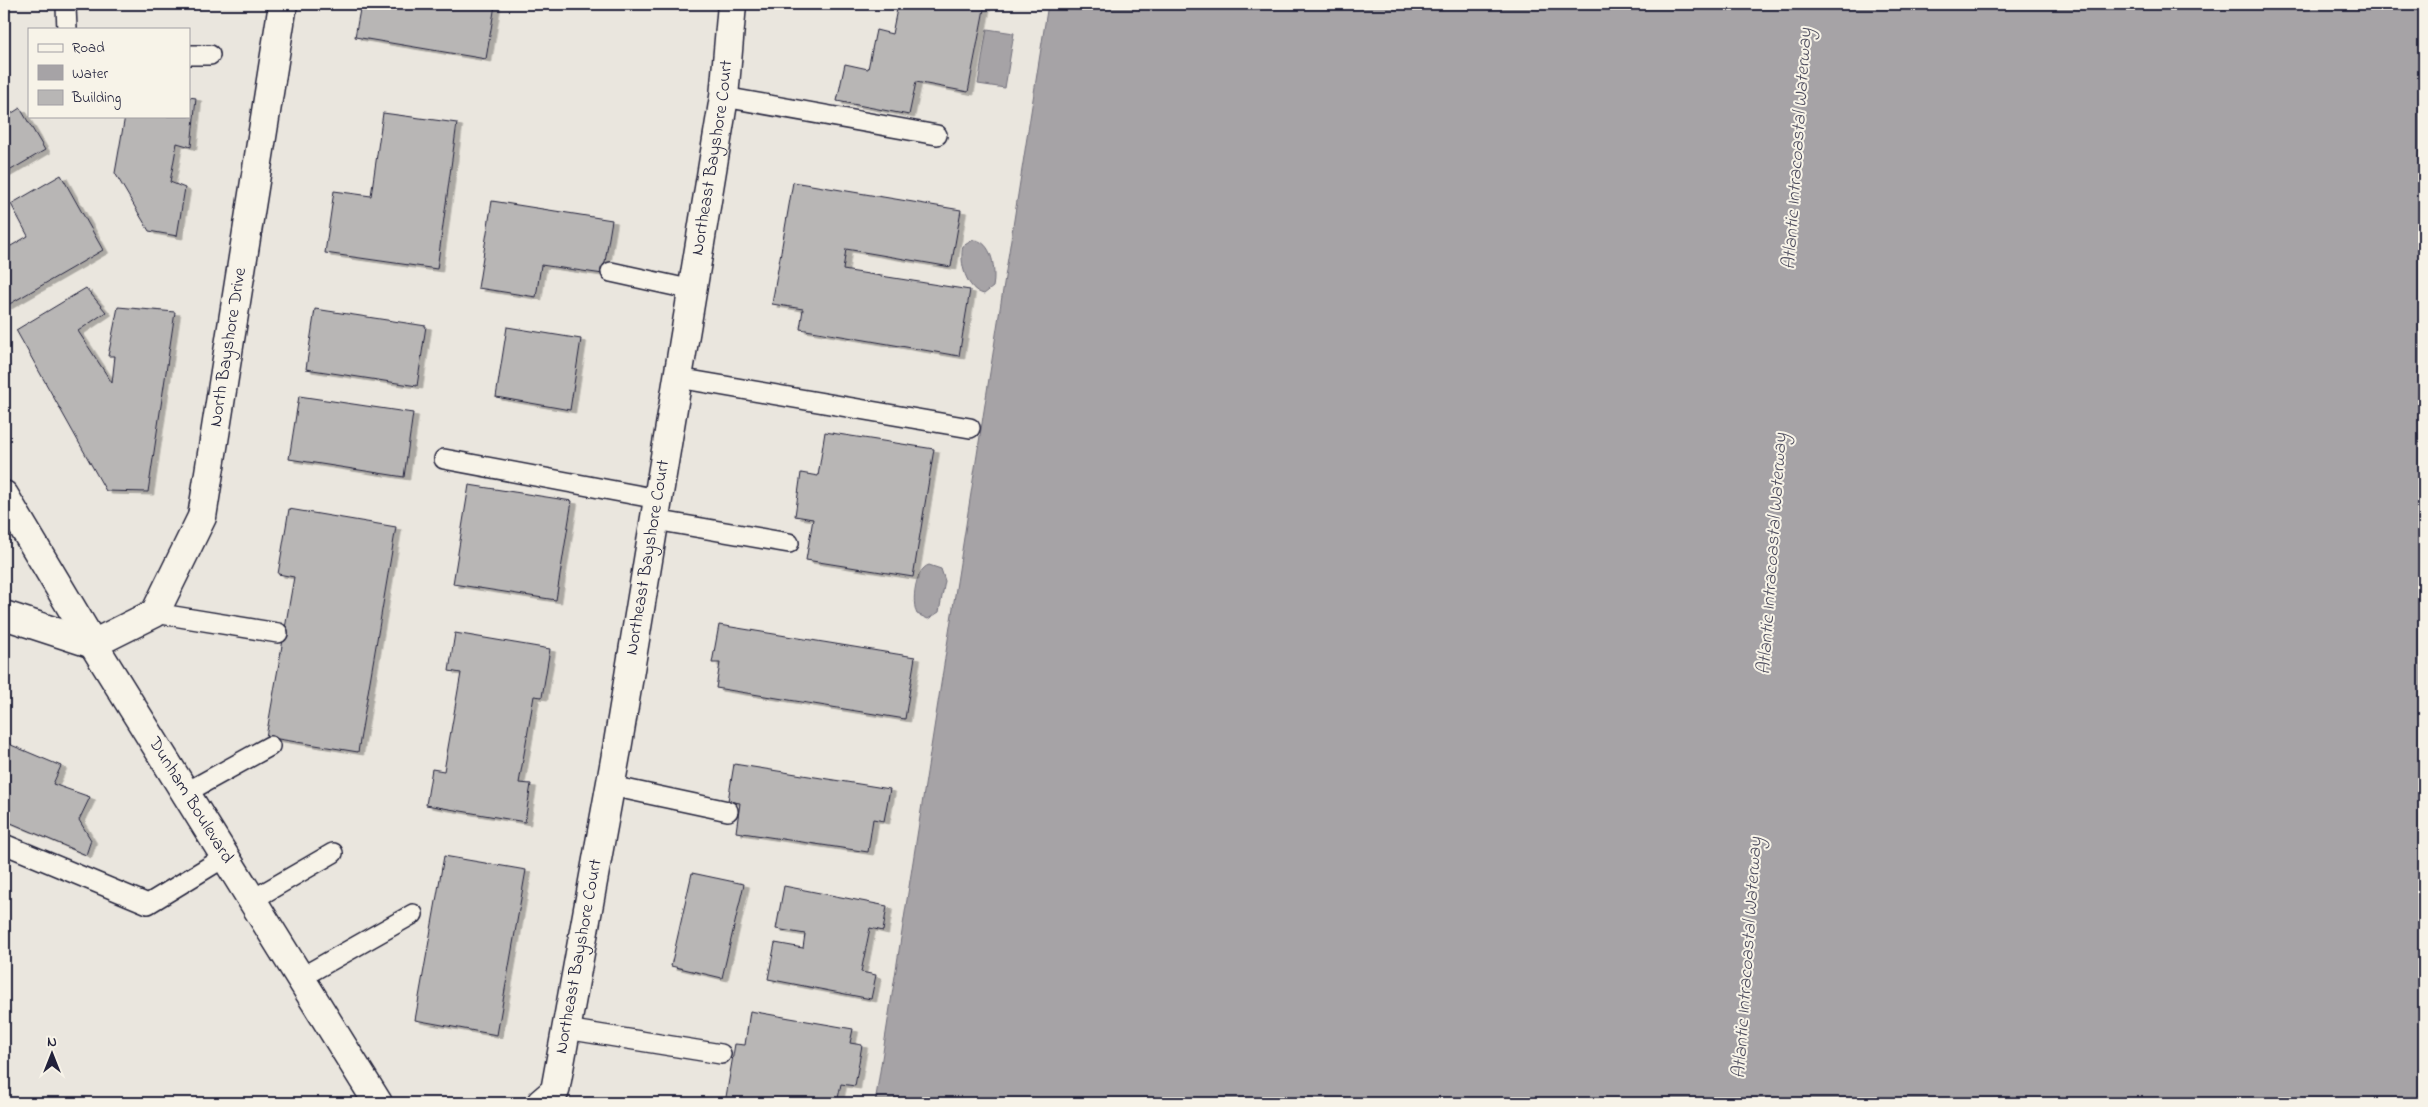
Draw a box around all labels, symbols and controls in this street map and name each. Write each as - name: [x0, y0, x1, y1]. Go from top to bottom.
- water label: Atlantic Intracoastal Waterway: [1776, 27, 1820, 271]
- legend: [28, 28, 190, 118]
- text: Road: [72, 37, 105, 59]
- street label: Northeast Bayshore Court: [685, 59, 740, 258]
- text: Water: [72, 63, 108, 85]
- text: Building: [71, 87, 121, 110]
- street label: North Bayshore Drive: [203, 265, 254, 429]
- water label: Atlantic Intracoastal Waterway: [1751, 432, 1795, 676]
- street label: Northeast Bayshore Court: [620, 458, 677, 657]
- street label: Dunham Boulevard: [141, 732, 239, 869]
- water label: Atlantic Intracoastal Waterway: [1726, 836, 1770, 1080]
- street label: Northeast Bayshore Court: [549, 857, 610, 1056]
- north arrow: [28, 1030, 78, 1080]
- text: N: [47, 1032, 57, 1053]

